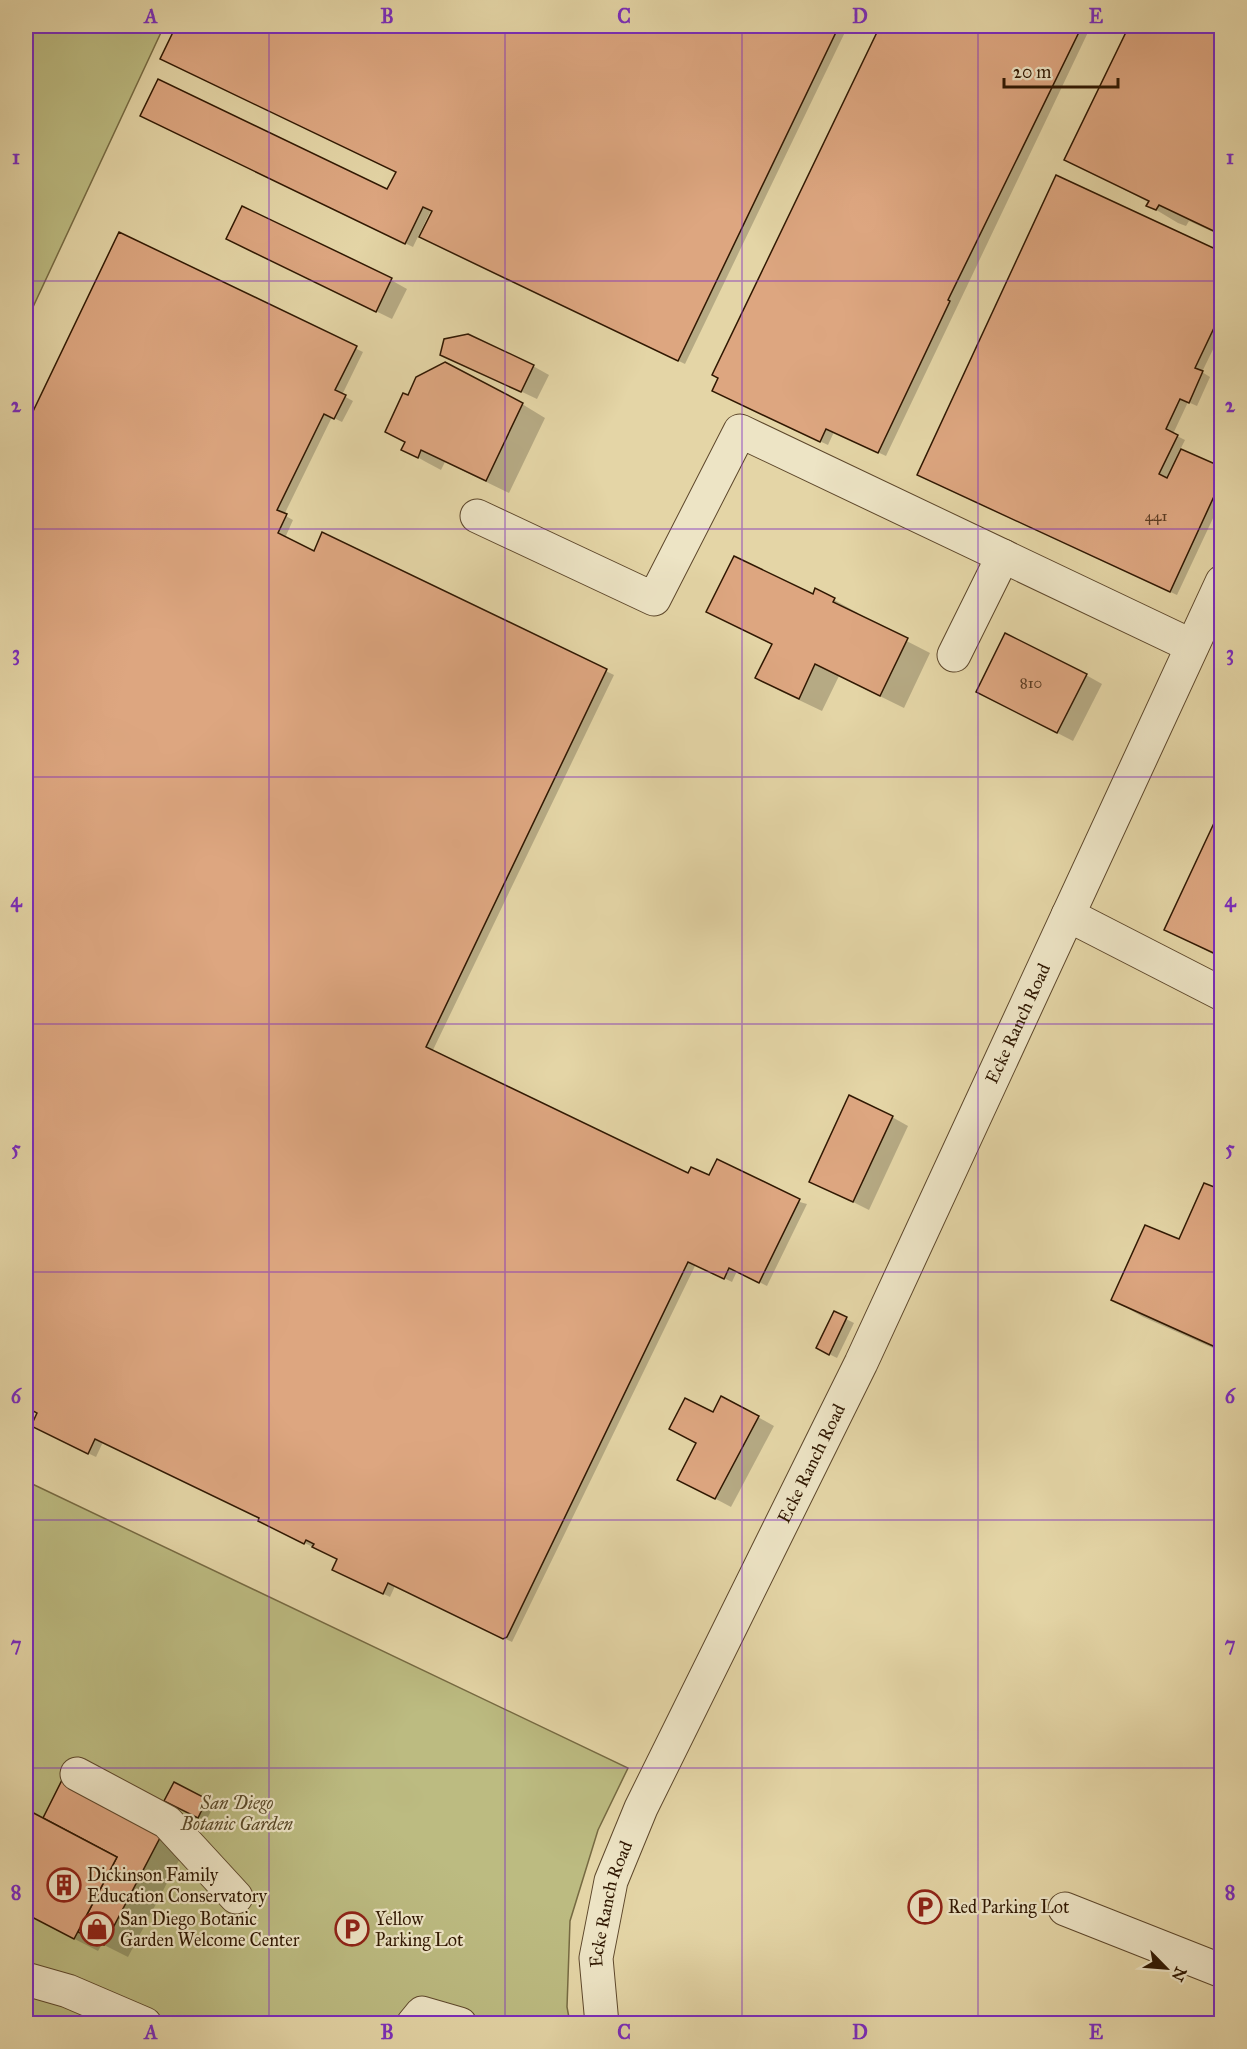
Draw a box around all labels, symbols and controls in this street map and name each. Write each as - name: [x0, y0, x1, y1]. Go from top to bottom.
- text: A: [142, 4, 158, 28]
- text: B: [380, 4, 394, 28]
- text: C: [617, 4, 631, 28]
- text: D: [852, 4, 868, 28]
- text: E: [1089, 4, 1104, 28]
- scale bar: [1004, 51, 1118, 89]
- text: 20 m: [1013, 61, 1051, 83]
- text: 1: [12, 145, 20, 169]
- text: 1: [1226, 145, 1234, 169]
- text: 2: [11, 393, 22, 417]
- text: 2: [1225, 393, 1236, 417]
- house number: 441: [1145, 507, 1167, 525]
- text: 3: [12, 641, 20, 666]
- text: 3: [1226, 641, 1234, 666]
- house number: 810: [1020, 674, 1042, 692]
- text: 4: [10, 888, 22, 913]
- text: 4: [1224, 888, 1236, 913]
- street label: Ecke Ranch Road: [981, 960, 1055, 1087]
- text: 5: [11, 1136, 21, 1160]
- text: 5: [1225, 1136, 1235, 1160]
- text: 6: [11, 1384, 23, 1408]
- text: 6: [1225, 1384, 1237, 1408]
- street label: Ecke Ranch Road: [773, 1400, 850, 1527]
- text: 7: [11, 1632, 22, 1656]
- text: 7: [1225, 1632, 1236, 1656]
- park label: San Diego Botanic Garden: [180, 1792, 294, 1835]
- street label: Ecke Ranch Road: [585, 1838, 637, 1968]
- place label: Dickinson Family Education Conservatory: [87, 1864, 267, 1907]
- building icon: Dickinson Family Education Conservatory: [46, 1867, 82, 1903]
- text: 8: [11, 1880, 21, 1904]
- text: 8: [1225, 1880, 1235, 1904]
- parking icon: Red Parking Lot: [907, 1889, 943, 1925]
- place label: Red Parking Lot: [948, 1896, 1070, 1919]
- place label: San Diego Botanic Garden Welcome Center: [120, 1908, 300, 1951]
- place label: Yellow Parking Lot: [375, 1908, 464, 1952]
- shop icon: San Diego Botanic Garden Welcome Center: [79, 1911, 115, 1947]
- parking icon: Yellow Parking Lot: [334, 1911, 370, 1947]
- north arrow: [1136, 1938, 1196, 1998]
- text: N: [1167, 1964, 1191, 1985]
- text: A: [142, 2020, 158, 2044]
- text: B: [380, 2020, 394, 2044]
- text: C: [617, 2020, 631, 2044]
- text: D: [852, 2020, 868, 2044]
- text: E: [1089, 2020, 1104, 2044]

